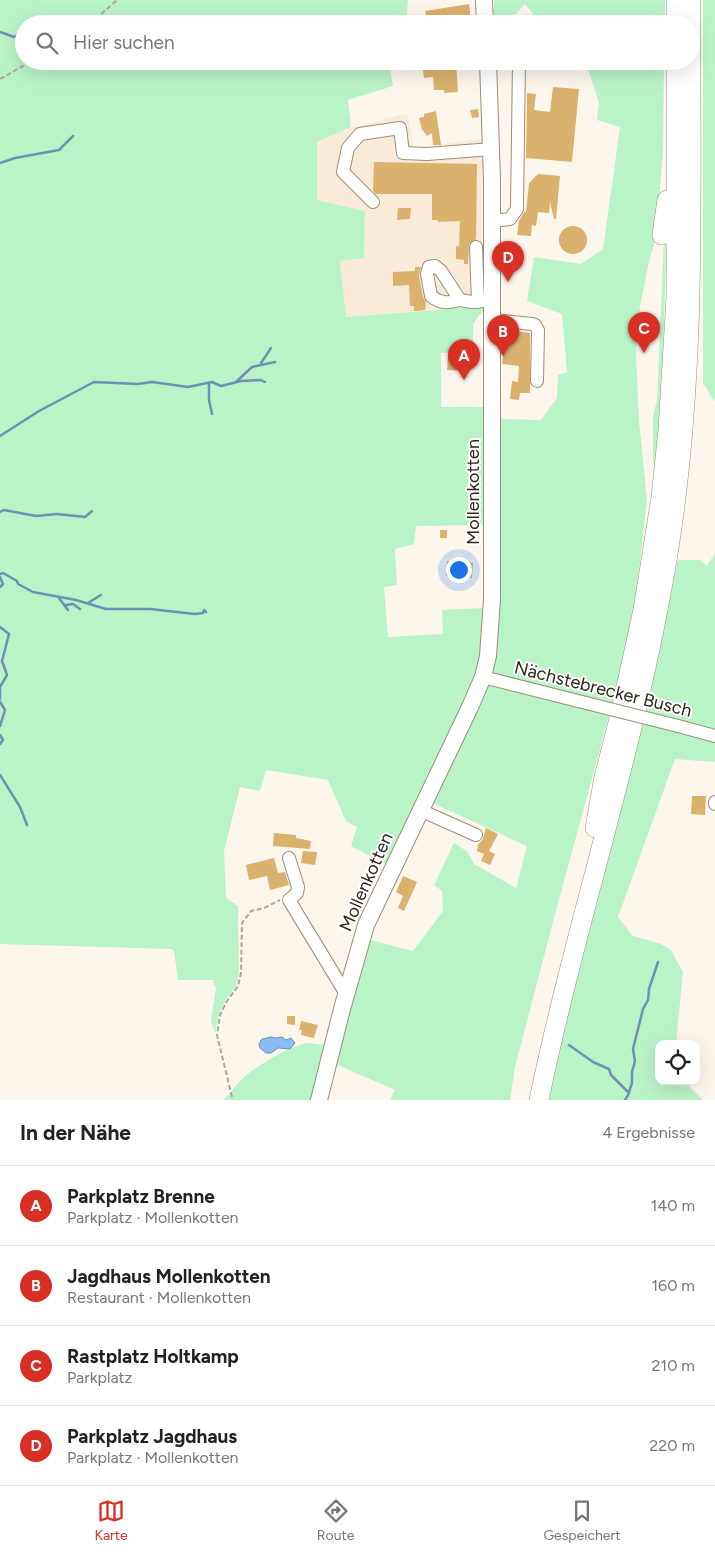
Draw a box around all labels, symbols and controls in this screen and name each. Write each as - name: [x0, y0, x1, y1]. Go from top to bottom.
- search box: [15, 15, 700, 70]
- icon: search: [33, 29, 61, 57]
- text: Hier suchen: [73, 31, 174, 54]
- pin: D: [492, 241, 524, 282]
- pin: C: [628, 312, 660, 353]
- pin: B: [487, 315, 519, 356]
- pin: A: [448, 339, 480, 380]
- street label: Mollenkotten: [462, 439, 484, 545]
- your location: [446, 557, 472, 583]
- street label: Nächstebrecker Busch: [512, 656, 694, 722]
- street label: Mollenkotten: [334, 829, 398, 935]
- map controls: [655, 1040, 700, 1085]
- button: locate: [655, 1040, 700, 1085]
- text: In der Nähe: [20, 1120, 131, 1145]
- text: 4 Ergebnisse: [602, 1123, 695, 1142]
- text: Parkplatz Brenne: [67, 1185, 215, 1208]
- text: A: [30, 1196, 42, 1215]
- text: 140 m: [651, 1196, 695, 1215]
- text: Parkplatz · Mollenkotten: [67, 1208, 239, 1227]
- text: Jagdhaus Mollenkotten: [67, 1265, 271, 1288]
- text: B: [31, 1276, 41, 1295]
- text: 160 m: [652, 1276, 695, 1295]
- text: Restaurant · Mollenkotten: [67, 1288, 251, 1307]
- text: Rastplatz Holtkamp: [67, 1345, 239, 1368]
- text: C: [30, 1356, 42, 1375]
- text: 210 m: [652, 1356, 695, 1375]
- text: Parkplatz: [67, 1368, 132, 1387]
- text: Parkplatz Jagdhaus: [67, 1425, 237, 1448]
- text: D: [30, 1436, 42, 1455]
- text: 220 m: [649, 1436, 695, 1455]
- text: Parkplatz · Mollenkotten: [67, 1448, 239, 1467]
- tab: Karte: [95, 1497, 128, 1544]
- tab: Route: [317, 1497, 354, 1544]
- tab: Gespeichert: [543, 1497, 620, 1544]

